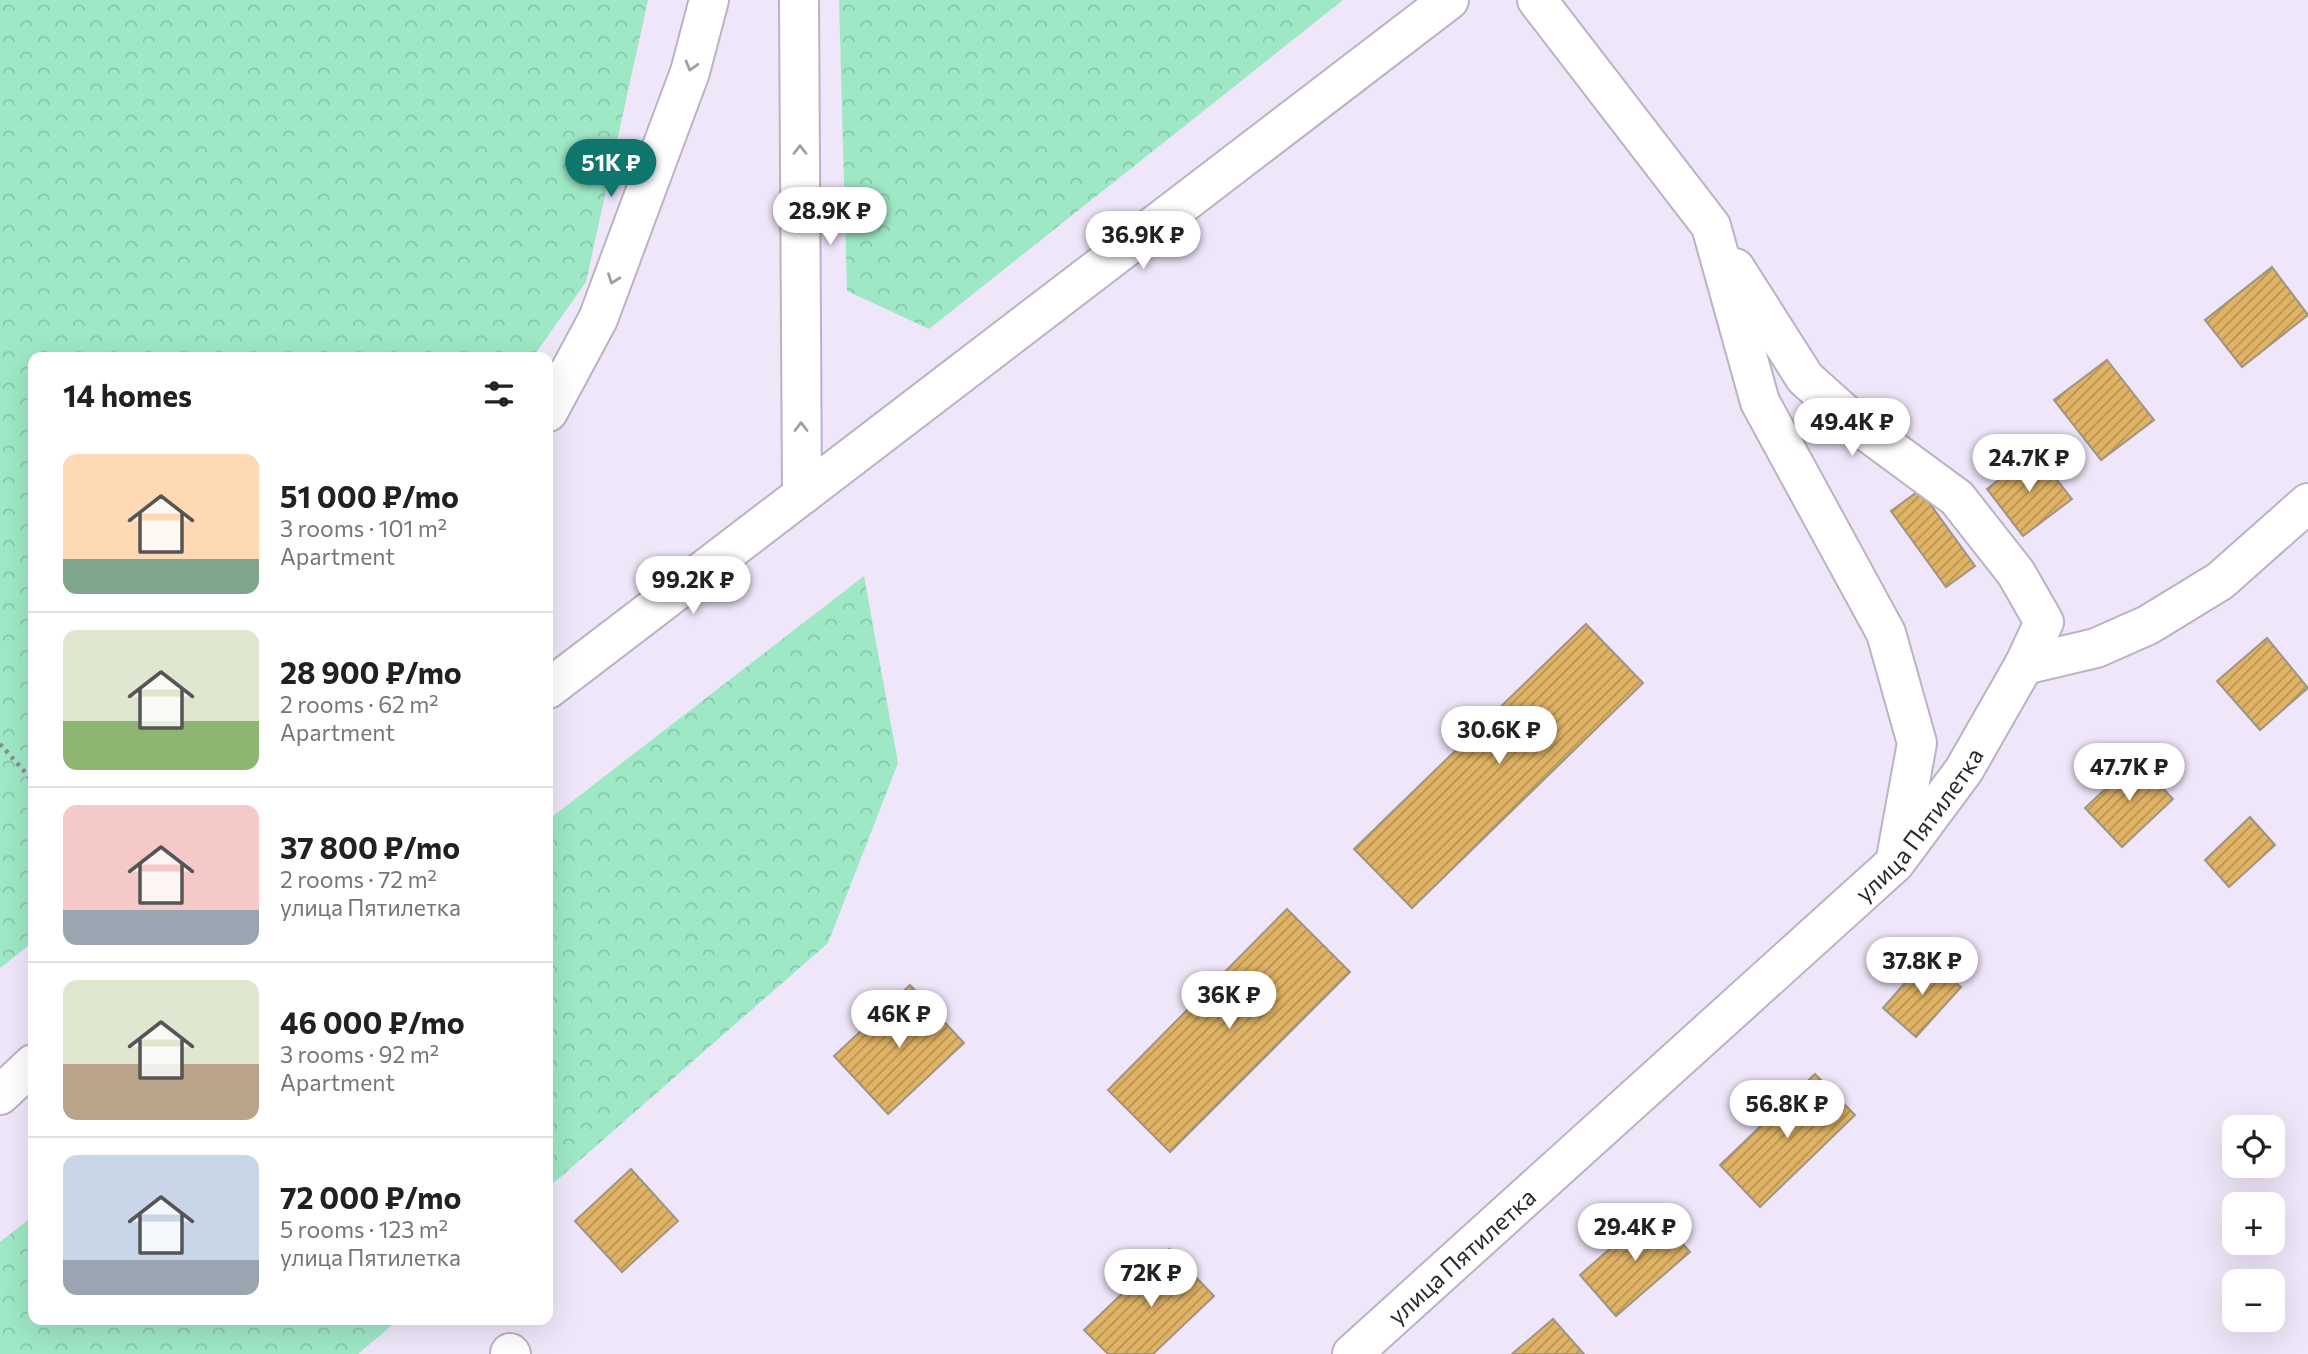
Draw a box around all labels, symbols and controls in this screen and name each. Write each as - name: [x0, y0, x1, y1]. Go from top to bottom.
- one-way arrow: [685, 60, 699, 72]
- pin: 51K ₽: [562, 140, 660, 199]
- one-way arrow: [792, 144, 808, 155]
- text: 51K ₽: [581, 148, 641, 176]
- pin: 28.9K ₽: [765, 188, 895, 247]
- text: 28.9K ₽: [789, 196, 871, 224]
- pin: 36.9K ₽: [1078, 212, 1208, 271]
- text: 36.9K ₽: [1102, 220, 1184, 248]
- one-way arrow: [607, 273, 621, 285]
- icon: filters: [480, 375, 518, 413]
- text: 14 homes: [63, 376, 192, 413]
- pin: 49.4K ₽: [1787, 398, 1917, 458]
- text: 49.4K ₽: [1810, 407, 1894, 435]
- one-way arrow: [793, 421, 809, 431]
- pin: 24.7K ₽: [1964, 434, 2094, 494]
- text: 24.7K ₽: [1989, 443, 2069, 471]
- text: 51 000 ₽/mo: [280, 477, 459, 514]
- icon: home: [119, 482, 203, 566]
- text: 3 rooms · 101 m²: [280, 514, 447, 542]
- text: Apartment: [280, 542, 395, 570]
- pin: 99.2K ₽: [628, 556, 758, 616]
- text: 99.2K ₽: [652, 565, 734, 593]
- text: 28 900 ₽/mo: [280, 653, 462, 690]
- icon: home: [119, 658, 203, 742]
- text: 2 rooms · 62 m²: [280, 690, 439, 718]
- pin: 30.6K ₽: [1434, 706, 1564, 766]
- text: 30.6K ₽: [1457, 715, 1541, 743]
- text: Apartment: [280, 718, 395, 746]
- street label: улица Пятилетка: [1848, 742, 1988, 907]
- pin: 47.7K ₽: [2064, 744, 2194, 803]
- text: 47.7K ₽: [2090, 752, 2168, 780]
- text: 37 800 ₽/mo: [280, 828, 460, 865]
- icon: home: [119, 833, 203, 917]
- text: 2 rooms · 72 m²: [280, 865, 437, 893]
- text: улица Пятилетка: [280, 893, 461, 921]
- pin: 37.8K ₽: [1857, 937, 1987, 997]
- text: 37.8K ₽: [1882, 946, 1962, 974]
- pin: 36K ₽: [1180, 972, 1278, 1031]
- text: 36K ₽: [1197, 980, 1261, 1008]
- pin: 46K ₽: [850, 990, 948, 1050]
- text: 46K ₽: [867, 999, 931, 1027]
- text: 46 000 ₽/mo: [280, 1003, 465, 1040]
- icon: home: [119, 1008, 203, 1092]
- text: 3 rooms · 92 m²: [280, 1040, 439, 1068]
- text: Apartment: [280, 1068, 395, 1096]
- pin: 56.8K ₽: [1722, 1080, 1852, 1140]
- text: 56.8K ₽: [1746, 1089, 1828, 1117]
- map controls: [2222, 1115, 2285, 1332]
- button: locate: [2222, 1115, 2285, 1178]
- text: 72 000 ₽/mo: [280, 1178, 461, 1215]
- street label: улица Пятилетка: [1381, 1181, 1541, 1330]
- icon: home: [119, 1183, 203, 1267]
- button: +: [2222, 1192, 2285, 1255]
- pin: 29.4K ₽: [1570, 1204, 1700, 1263]
- text: 29.4K ₽: [1594, 1212, 1676, 1240]
- text: 5 rooms · 123 m²: [280, 1215, 448, 1243]
- text: улица Пятилетка: [280, 1243, 461, 1271]
- pin: 72K ₽: [1102, 1250, 1200, 1309]
- text: 72K ₽: [1120, 1258, 1182, 1286]
- button: −: [2222, 1269, 2285, 1332]

